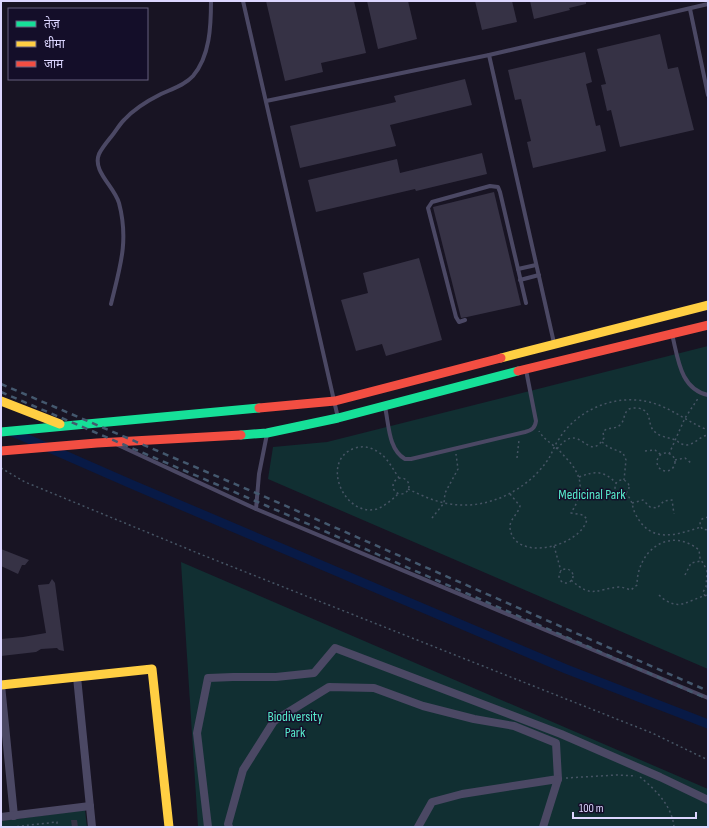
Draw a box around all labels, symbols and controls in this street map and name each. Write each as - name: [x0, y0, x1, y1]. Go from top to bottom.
- legend: [8, 8, 148, 80]
- text: तेज़: [44, 16, 61, 32]
- text: धीमा: [44, 36, 66, 52]
- text: जाम: [44, 57, 64, 72]
- park label: Medicinal Park: [558, 486, 626, 503]
- park label: Biodiversity Park: [267, 708, 323, 741]
- scale bar: [573, 794, 696, 820]
- text: 100 m: [579, 801, 604, 816]

